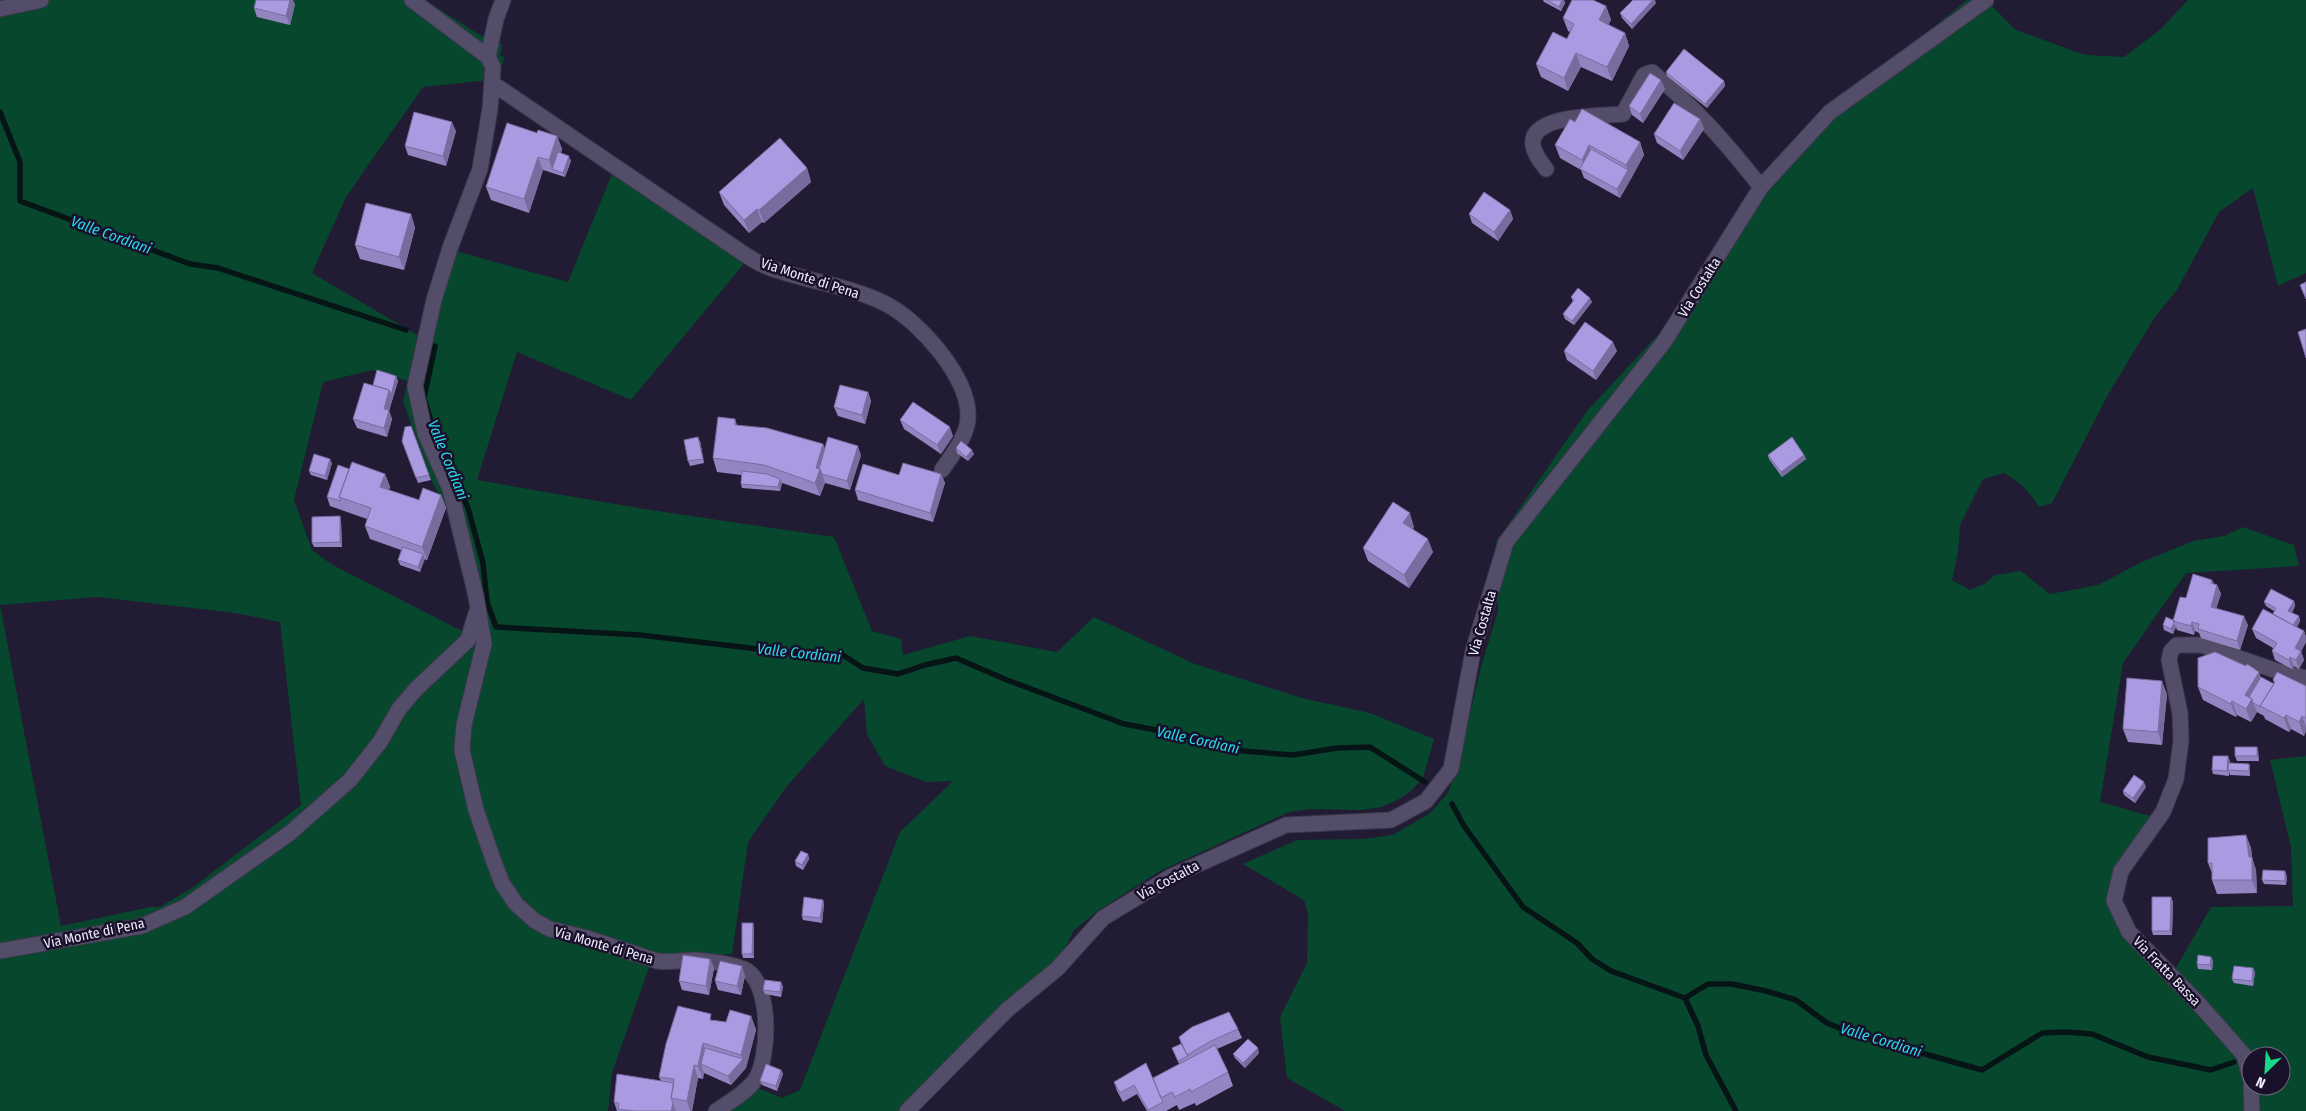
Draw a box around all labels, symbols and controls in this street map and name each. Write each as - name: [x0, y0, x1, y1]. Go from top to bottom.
- water label: Valle Cordiani: [68, 212, 154, 258]
- street label: Via Costalta: [1674, 254, 1725, 320]
- street label: Via Monte di Pena: [758, 255, 861, 302]
- water label: Valle Cordiani: [424, 418, 472, 503]
- street label: Via Costalta: [1465, 588, 1500, 658]
- water label: Valle Cordiani: [756, 640, 842, 666]
- water label: Valle Cordiani: [1155, 722, 1241, 758]
- street label: Via Costalta: [1135, 857, 1202, 904]
- street label: Via Monte di Pena: [42, 914, 146, 952]
- street label: Via Monte di Pena: [552, 923, 656, 968]
- street label: Via Fratta Bassa: [2129, 933, 2204, 1010]
- water label: Valle Cordiani: [1838, 1019, 1924, 1061]
- north arrow: [2241, 1046, 2291, 1096]
- text: N: [2253, 1073, 2268, 1092]

